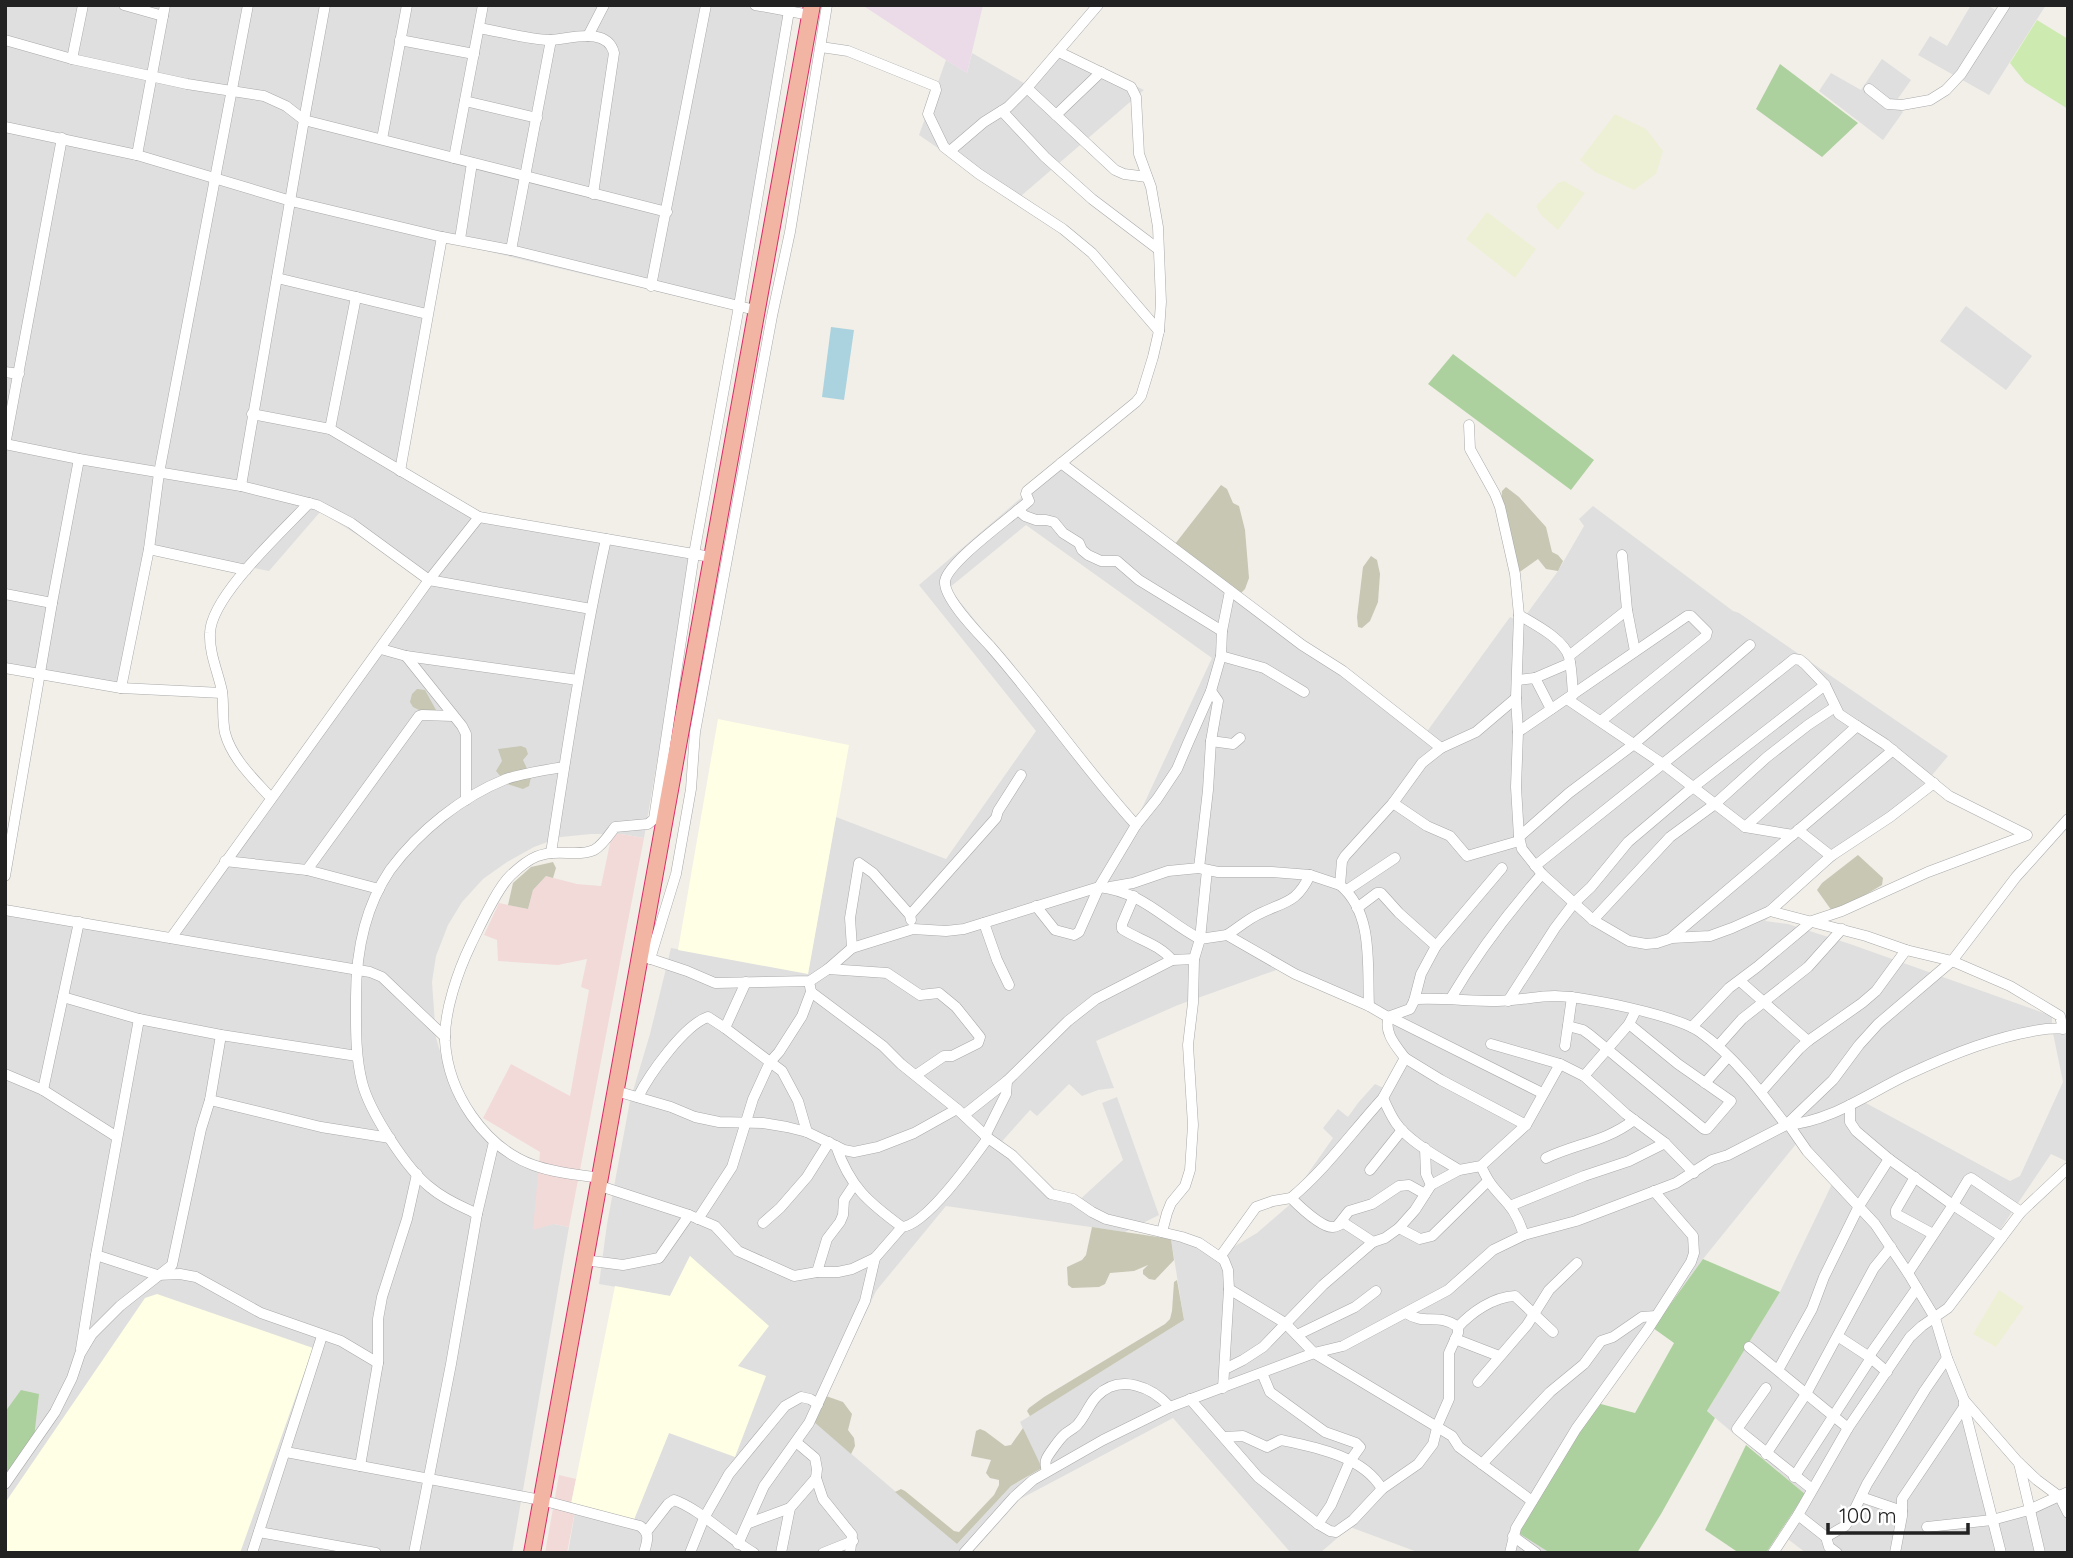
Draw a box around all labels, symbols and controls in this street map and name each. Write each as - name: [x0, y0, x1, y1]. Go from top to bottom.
- scale bar: [1828, 1492, 1968, 1536]
- text: 100 m: [1839, 1502, 1897, 1528]

